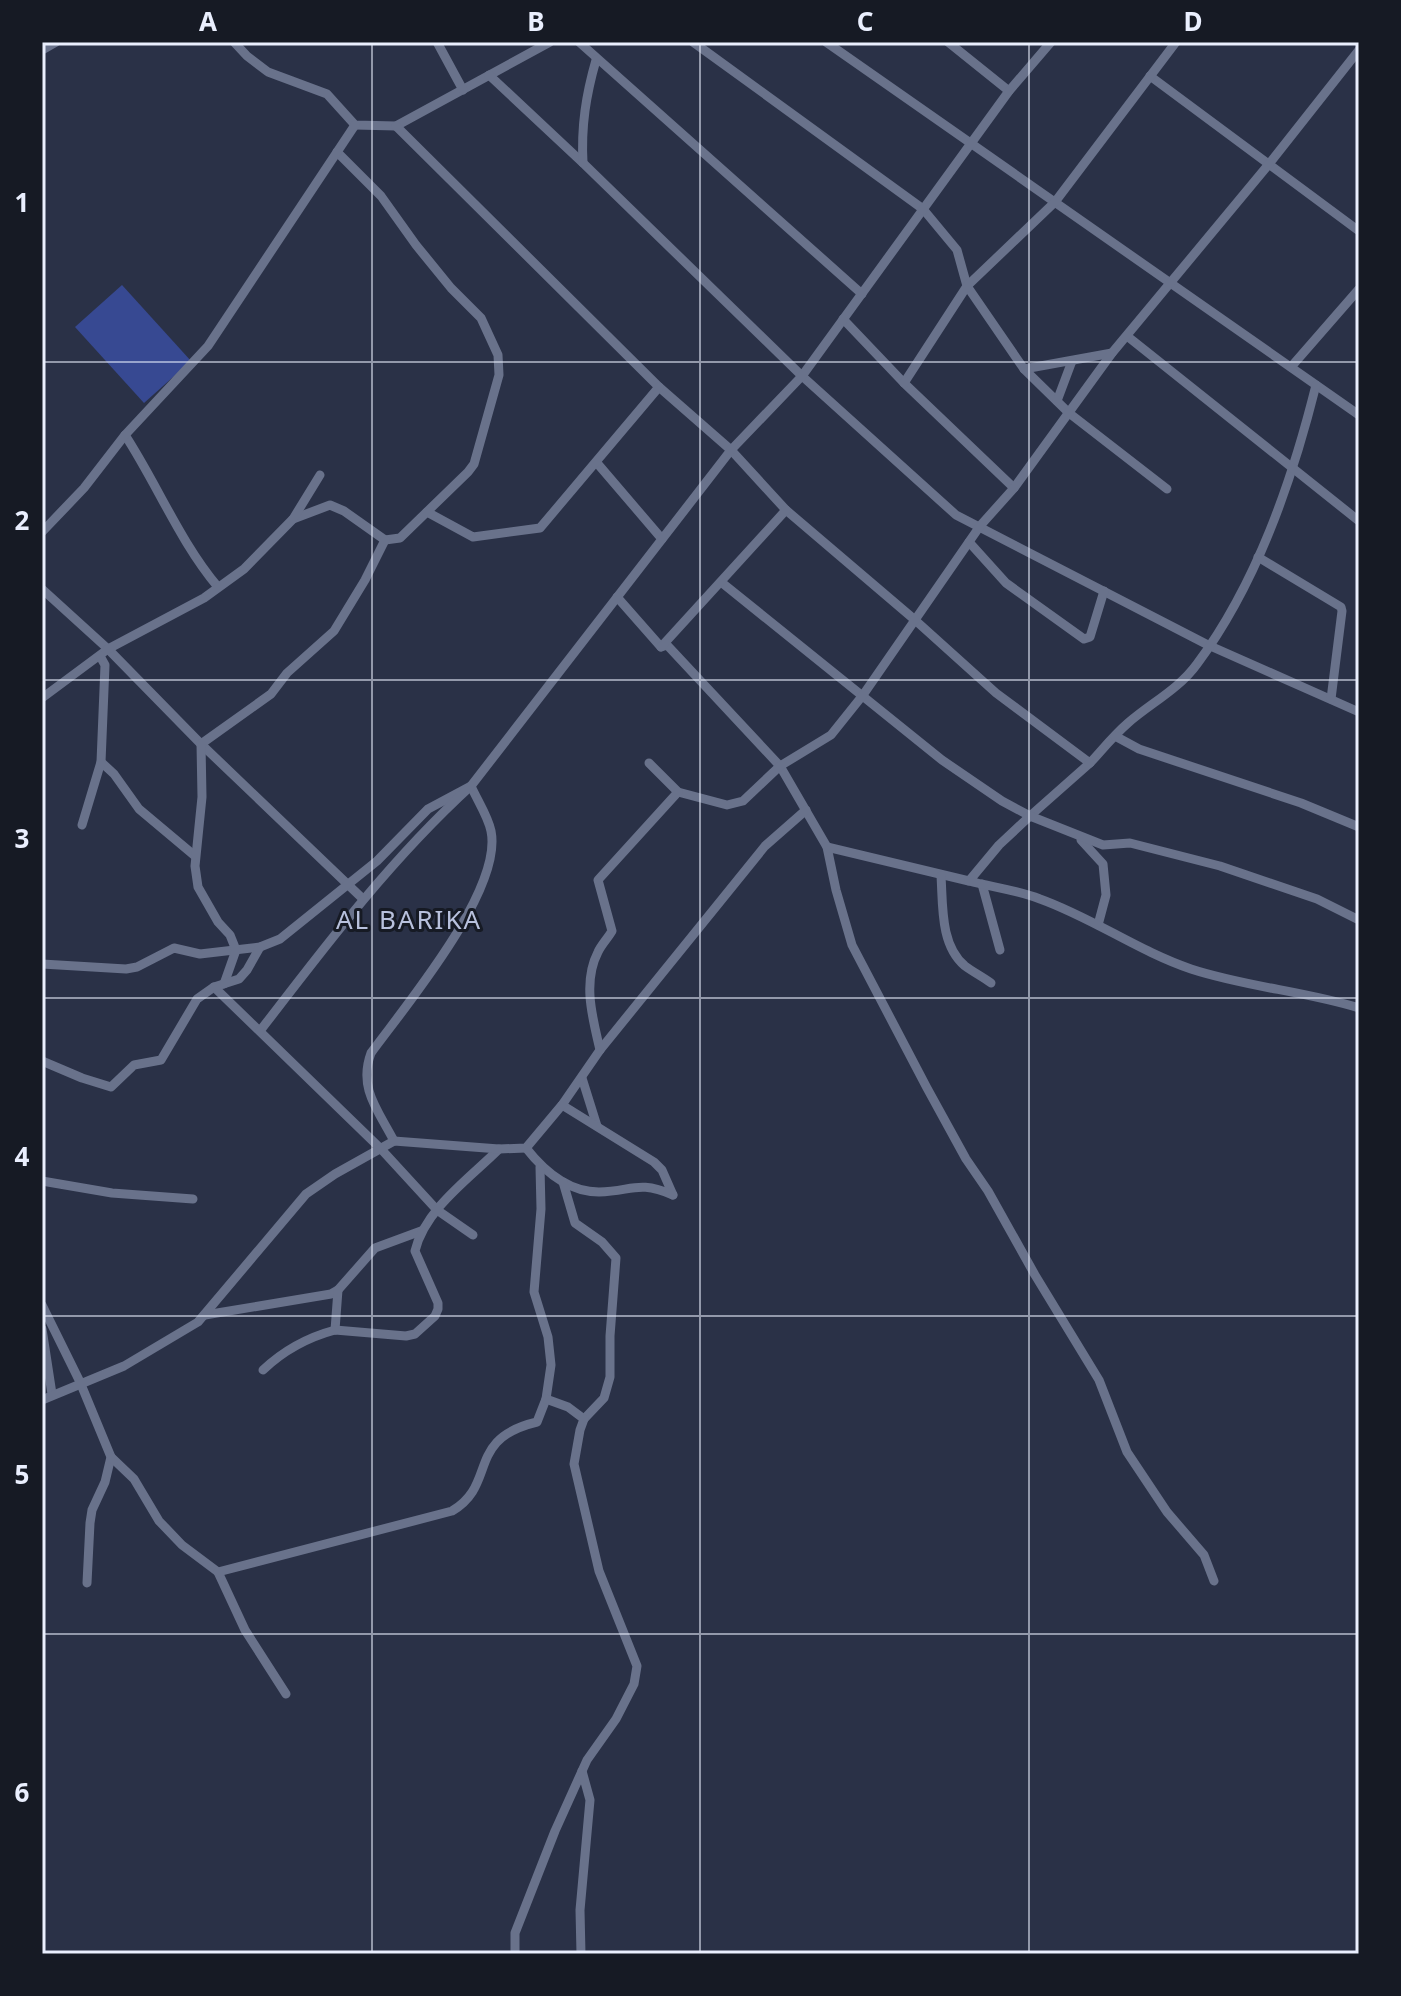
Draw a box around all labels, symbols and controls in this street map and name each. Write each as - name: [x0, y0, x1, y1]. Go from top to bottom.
- text: A: [199, 3, 217, 39]
- text: B: [527, 3, 545, 39]
- text: C: [857, 3, 873, 39]
- text: D: [1183, 3, 1203, 39]
- text: 1: [15, 184, 29, 220]
- text: 2: [15, 502, 30, 538]
- text: 3: [15, 820, 29, 856]
- district label: AL BARIKA: [336, 901, 482, 937]
- text: 4: [15, 1138, 30, 1174]
- text: 5: [15, 1456, 29, 1492]
- text: 6: [15, 1774, 30, 1810]

